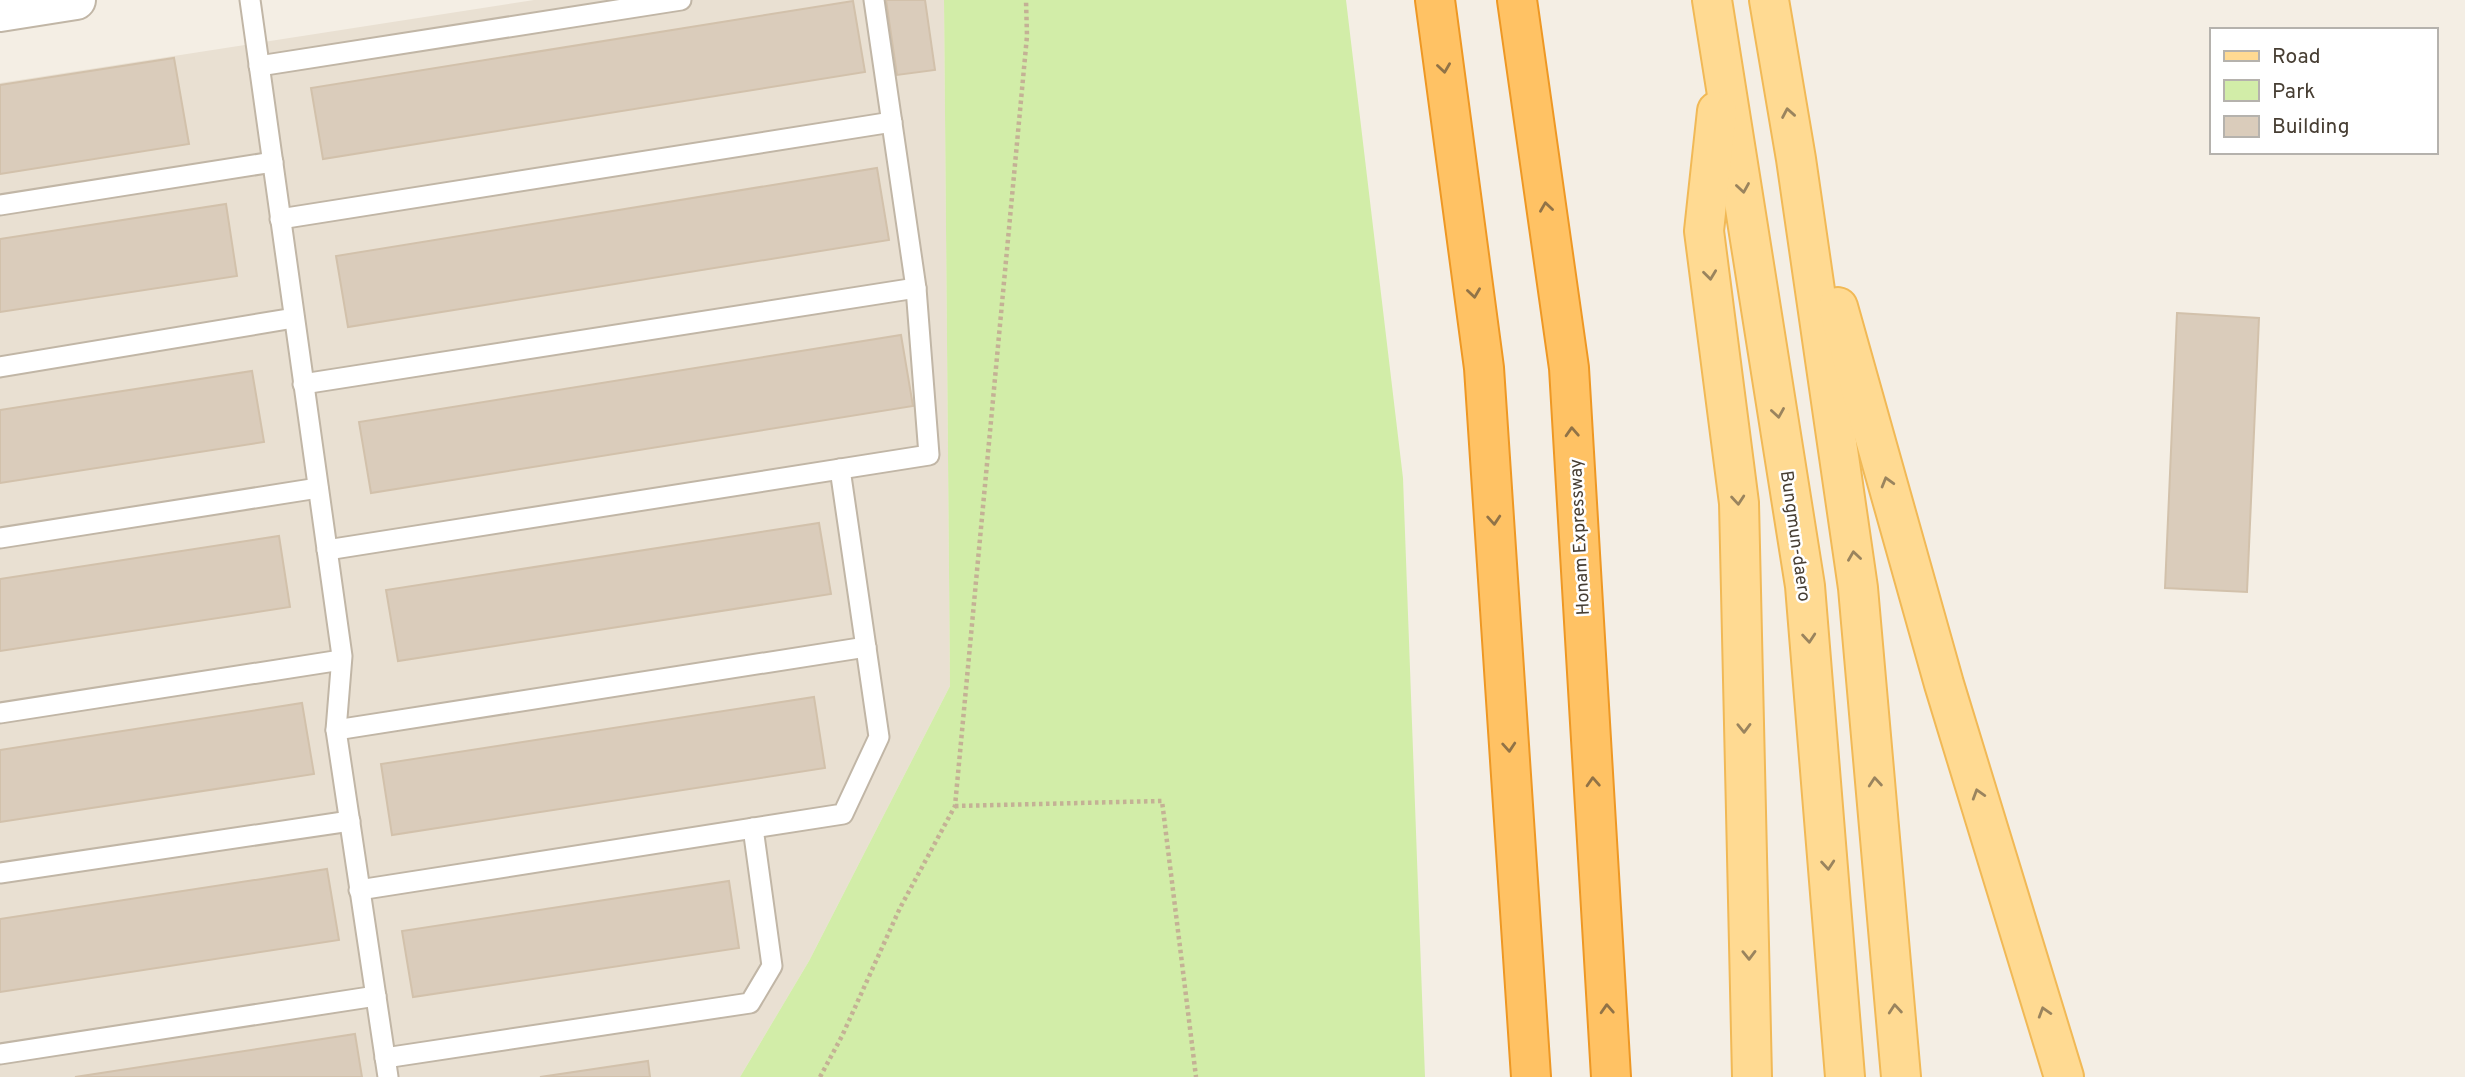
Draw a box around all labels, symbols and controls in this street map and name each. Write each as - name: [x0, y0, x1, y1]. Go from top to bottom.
- legend: [2210, 28, 2437, 154]
- text: Road: [2272, 44, 2321, 71]
- one-way arrow: [1436, 62, 1451, 74]
- text: Park: [2272, 79, 2315, 106]
- one-way arrow: [1781, 107, 1796, 119]
- text: Building: [2272, 114, 2350, 141]
- one-way arrow: [1735, 182, 1750, 194]
- one-way arrow: [1538, 201, 1553, 212]
- one-way arrow: [1702, 269, 1717, 280]
- one-way arrow: [1466, 287, 1481, 299]
- one-way arrow: [1770, 407, 1785, 419]
- one-way arrow: [1565, 427, 1580, 438]
- street label: Honam Expressway: [1565, 458, 1596, 616]
- street label: Bungmun-daero: [1774, 469, 1815, 603]
- one-way arrow: [1881, 476, 1895, 488]
- one-way arrow: [1730, 495, 1745, 506]
- one-way arrow: [1486, 514, 1501, 525]
- one-way arrow: [1846, 550, 1861, 562]
- one-way arrow: [1801, 633, 1816, 644]
- one-way arrow: [1736, 723, 1752, 733]
- one-way arrow: [1501, 741, 1516, 752]
- one-way arrow: [1586, 776, 1601, 787]
- one-way arrow: [1868, 777, 1883, 788]
- one-way arrow: [1972, 788, 1986, 801]
- one-way arrow: [1820, 860, 1835, 871]
- one-way arrow: [1741, 950, 1757, 961]
- one-way arrow: [1599, 1003, 1614, 1014]
- one-way arrow: [1888, 1003, 1903, 1015]
- one-way arrow: [2038, 1006, 2053, 1018]

